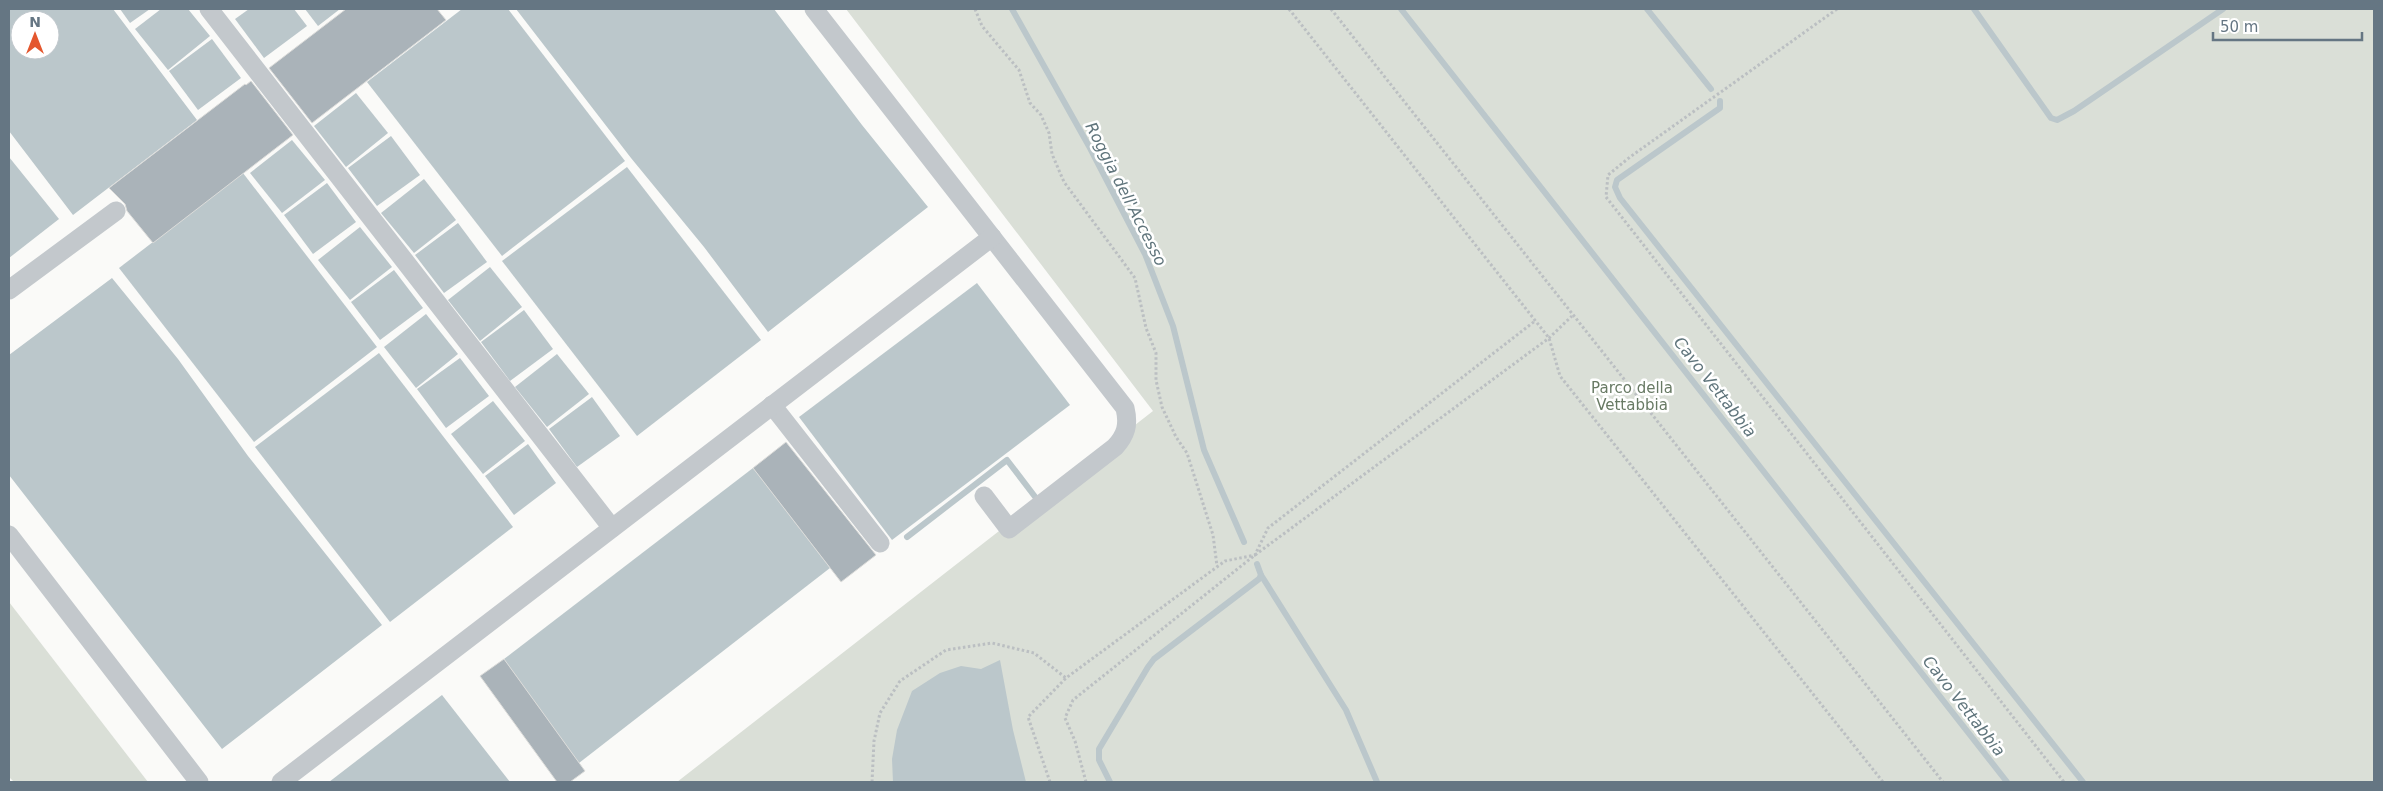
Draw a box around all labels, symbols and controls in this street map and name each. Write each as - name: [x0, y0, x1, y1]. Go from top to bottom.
- north arrow: [10, 10, 60, 60]
- scale bar: [2213, 10, 2362, 42]
- text: N: [29, 14, 41, 30]
- text: 50 m: [2220, 18, 2258, 36]
- water label: Roggia dell'Accesso: [1082, 119, 1171, 269]
- water label: Cavo Vettabbia: [1670, 333, 1760, 441]
- park label: Parco della Vettabbia: [1591, 379, 1673, 414]
- water label: Cavo Vettabbia: [1919, 652, 2009, 760]

